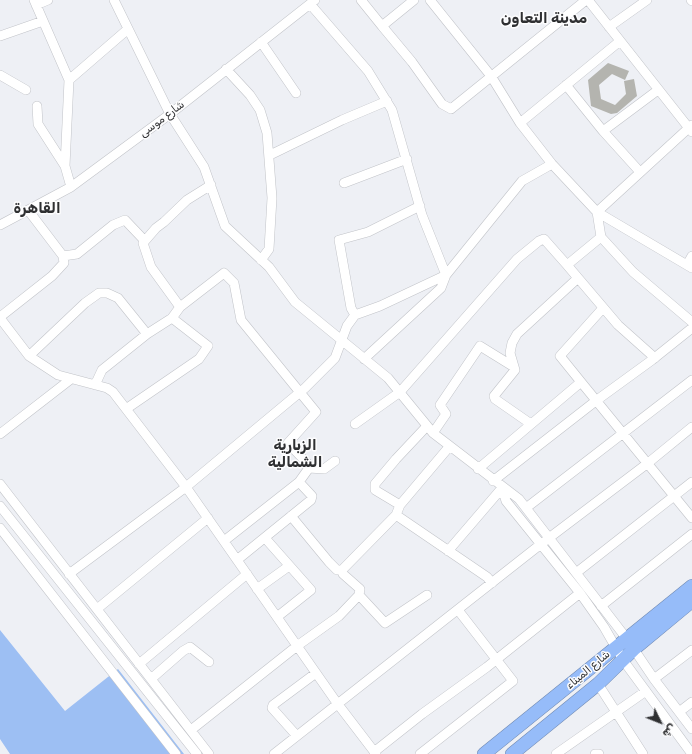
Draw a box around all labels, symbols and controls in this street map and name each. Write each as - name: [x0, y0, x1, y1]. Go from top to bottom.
- district label: مدينة التعاون: [501, 10, 587, 28]
- street label: شارع موسى: [137, 98, 187, 140]
- district label: القاهرة: [13, 200, 61, 218]
- district label: الزبارية الشمالية: [268, 437, 322, 472]
- street label: شارع الميناء: [563, 648, 613, 692]
- north arrow: [640, 702, 680, 742]
- text: ش: [660, 721, 679, 740]

